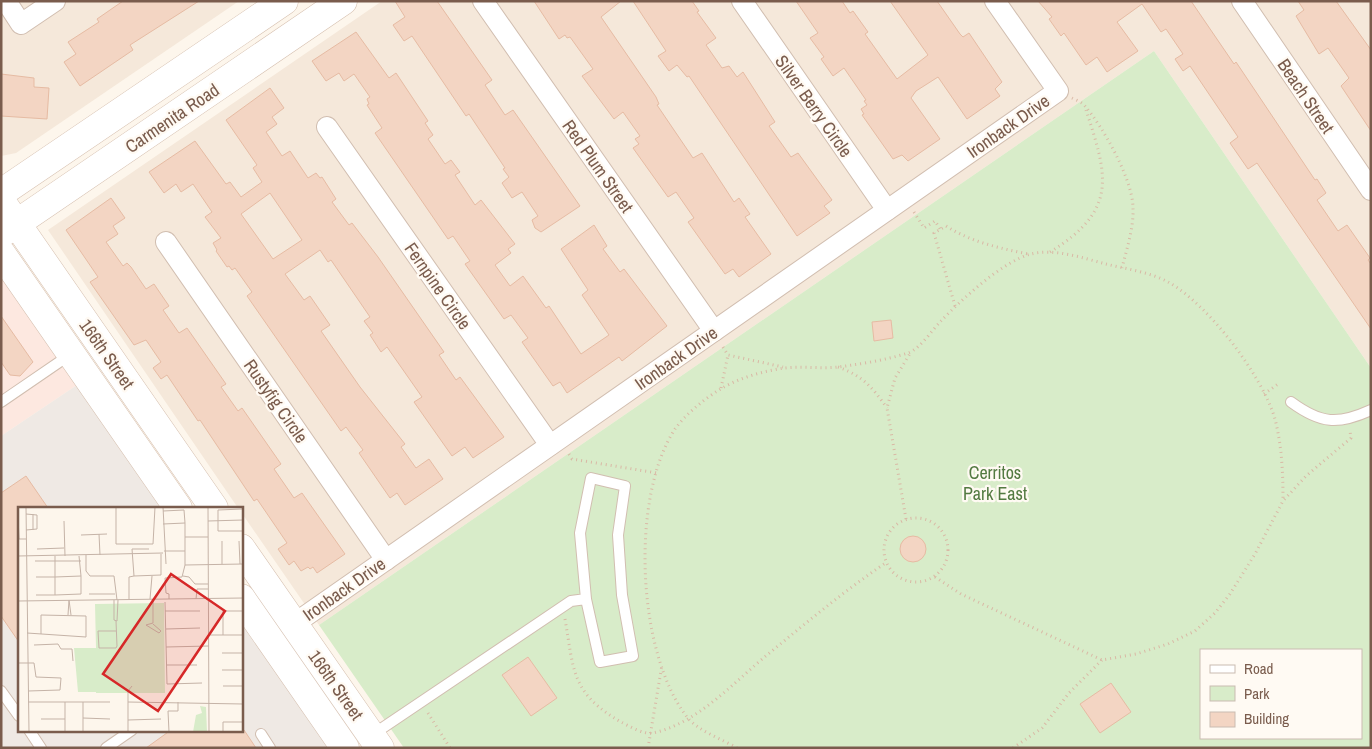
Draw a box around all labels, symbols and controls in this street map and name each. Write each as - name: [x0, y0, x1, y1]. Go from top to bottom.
- street label: Silver Berry Circle: [769, 50, 859, 162]
- street label: Beach Street: [1272, 54, 1340, 138]
- street label: Carmenita Road: [120, 77, 224, 159]
- street label: Ironback Drive: [962, 88, 1054, 164]
- street label: Red Plum Street: [557, 114, 639, 218]
- street label: Fernpine Circle: [399, 237, 477, 335]
- street label: 166th Street: [74, 314, 140, 394]
- street label: Ironback Drive: [630, 320, 722, 396]
- street label: Rustyfig Circle: [238, 354, 314, 448]
- park label: Cerritos Park East: [963, 460, 1027, 506]
- inset map: [18, 507, 242, 732]
- street label: Ironback Drive: [298, 551, 390, 627]
- street label: 166th Street: [303, 645, 369, 725]
- legend: [1200, 649, 1362, 739]
- text: Road: [1244, 658, 1273, 679]
- text: Park: [1244, 683, 1270, 704]
- text: Building: [1244, 708, 1289, 729]

